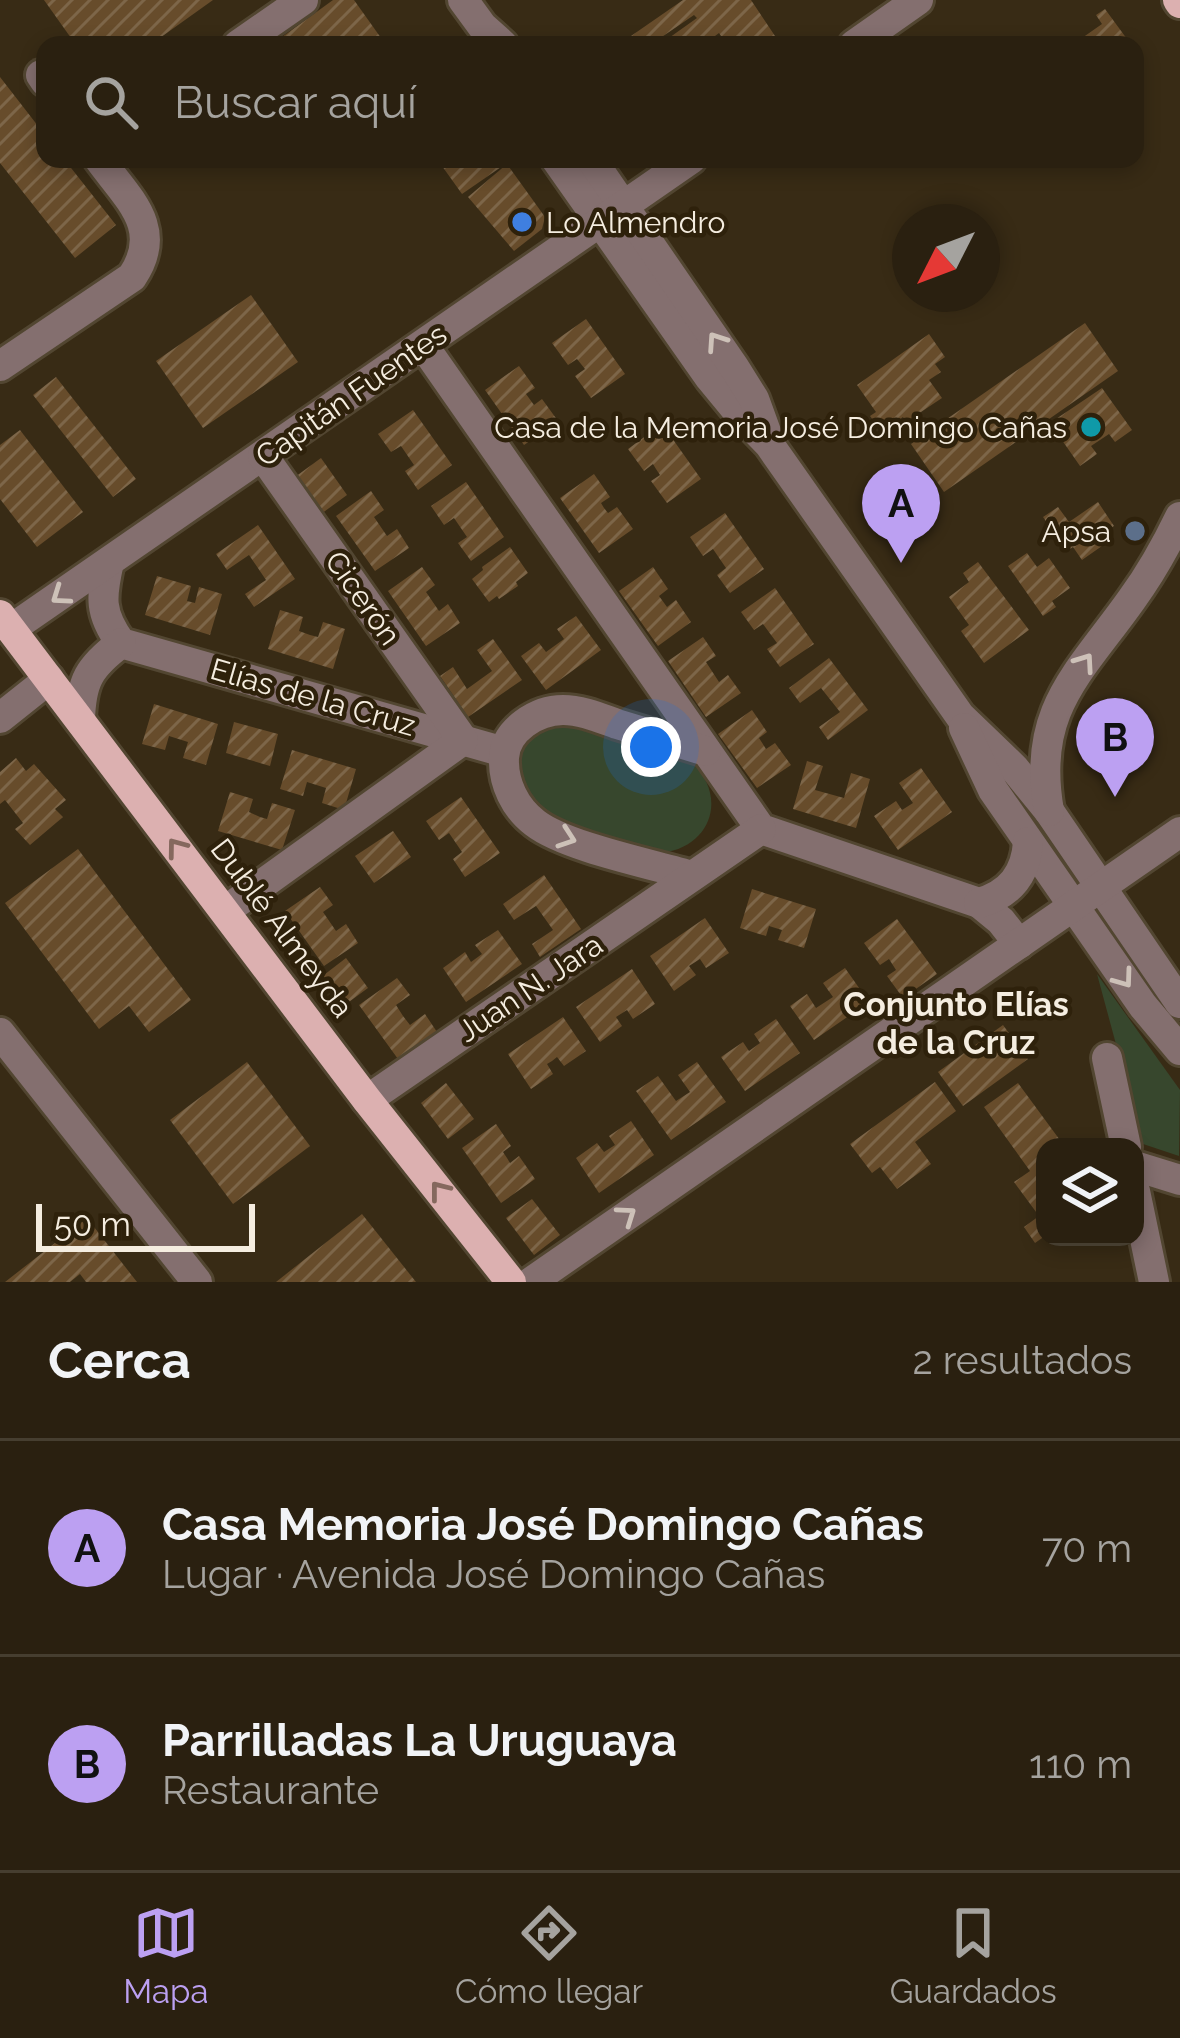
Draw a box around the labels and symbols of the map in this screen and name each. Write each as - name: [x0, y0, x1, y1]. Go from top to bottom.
- north arrow: [892, 204, 1000, 312]
- place label: Lo Almendro: [546, 205, 725, 240]
- marker: Lo Almendro: [509, 209, 535, 235]
- street label: Capitán Fuentes: [249, 316, 453, 474]
- one-way arrow: [708, 332, 730, 354]
- place label: Casa de la Memoria José Domingo Cañas: [494, 410, 1067, 445]
- marker: Casa de la Memoria José Domingo Cañas: [1078, 414, 1104, 440]
- pin: A: [862, 464, 940, 563]
- place label: Apsa: [1041, 514, 1111, 549]
- marker: Apsa: [1122, 518, 1148, 544]
- street label: Cicerón: [318, 544, 408, 652]
- one-way arrow: [51, 582, 73, 604]
- street label: Elías de la Cruz: [207, 651, 419, 743]
- one-way arrow: [1070, 653, 1092, 675]
- pin: B: [1076, 698, 1154, 797]
- your location: [621, 717, 681, 777]
- one-way arrow: [556, 824, 577, 848]
- street label: Dublé Almeyda: [204, 832, 360, 1024]
- one-way arrow: [169, 839, 191, 861]
- street label: Juan N. Jara: [451, 927, 609, 1049]
- one-way arrow: [1110, 966, 1132, 988]
- district label: Conjunto Elías de la Cruz: [843, 985, 1069, 1062]
- one-way arrow: [432, 1182, 453, 1204]
- scale bar: [36, 1198, 255, 1251]
- one-way arrow: [614, 1207, 636, 1229]

